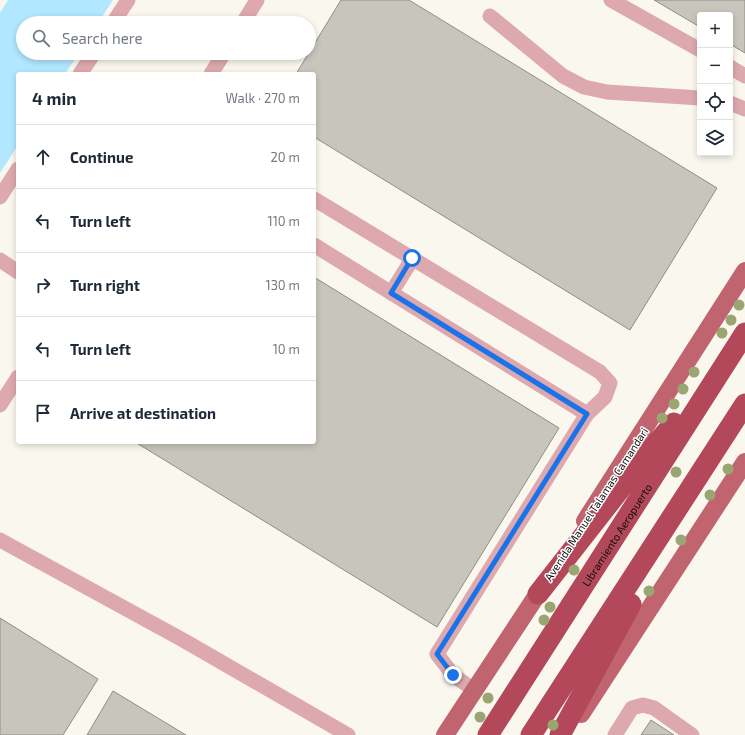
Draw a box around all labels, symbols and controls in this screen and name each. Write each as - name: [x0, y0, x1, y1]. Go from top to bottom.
- map controls: [697, 12, 733, 156]
- button: +: [697, 12, 733, 48]
- search box: [16, 16, 316, 60]
- icon: search: [30, 27, 52, 49]
- text: Search here: [62, 29, 143, 47]
- button: −: [697, 48, 733, 84]
- button: locate: [697, 84, 733, 120]
- text: 4 min: [32, 88, 76, 108]
- text: Walk · 270 m: [225, 90, 300, 106]
- button: layers: [697, 120, 733, 156]
- icon: ahead: [32, 146, 54, 168]
- text: Continue: [70, 148, 133, 166]
- text: 20 m: [271, 149, 300, 165]
- icon: left: [32, 210, 54, 232]
- text: Turn left: [70, 212, 131, 230]
- text: 110 m: [268, 213, 300, 229]
- route start: [403, 249, 421, 267]
- icon: right: [32, 274, 54, 296]
- text: Turn right: [70, 276, 140, 294]
- text: 130 m: [265, 277, 300, 293]
- icon: left: [32, 338, 54, 360]
- text: Turn left: [70, 340, 131, 358]
- text: 10 m: [273, 341, 300, 357]
- icon: arrive: [32, 402, 54, 424]
- text: Arrive at destination: [70, 404, 216, 422]
- street label: Avenida Manuel Talamas Camandari: [542, 425, 650, 583]
- street label: Libramiento Aeropuerto: [579, 481, 654, 588]
- route end: [444, 666, 462, 684]

